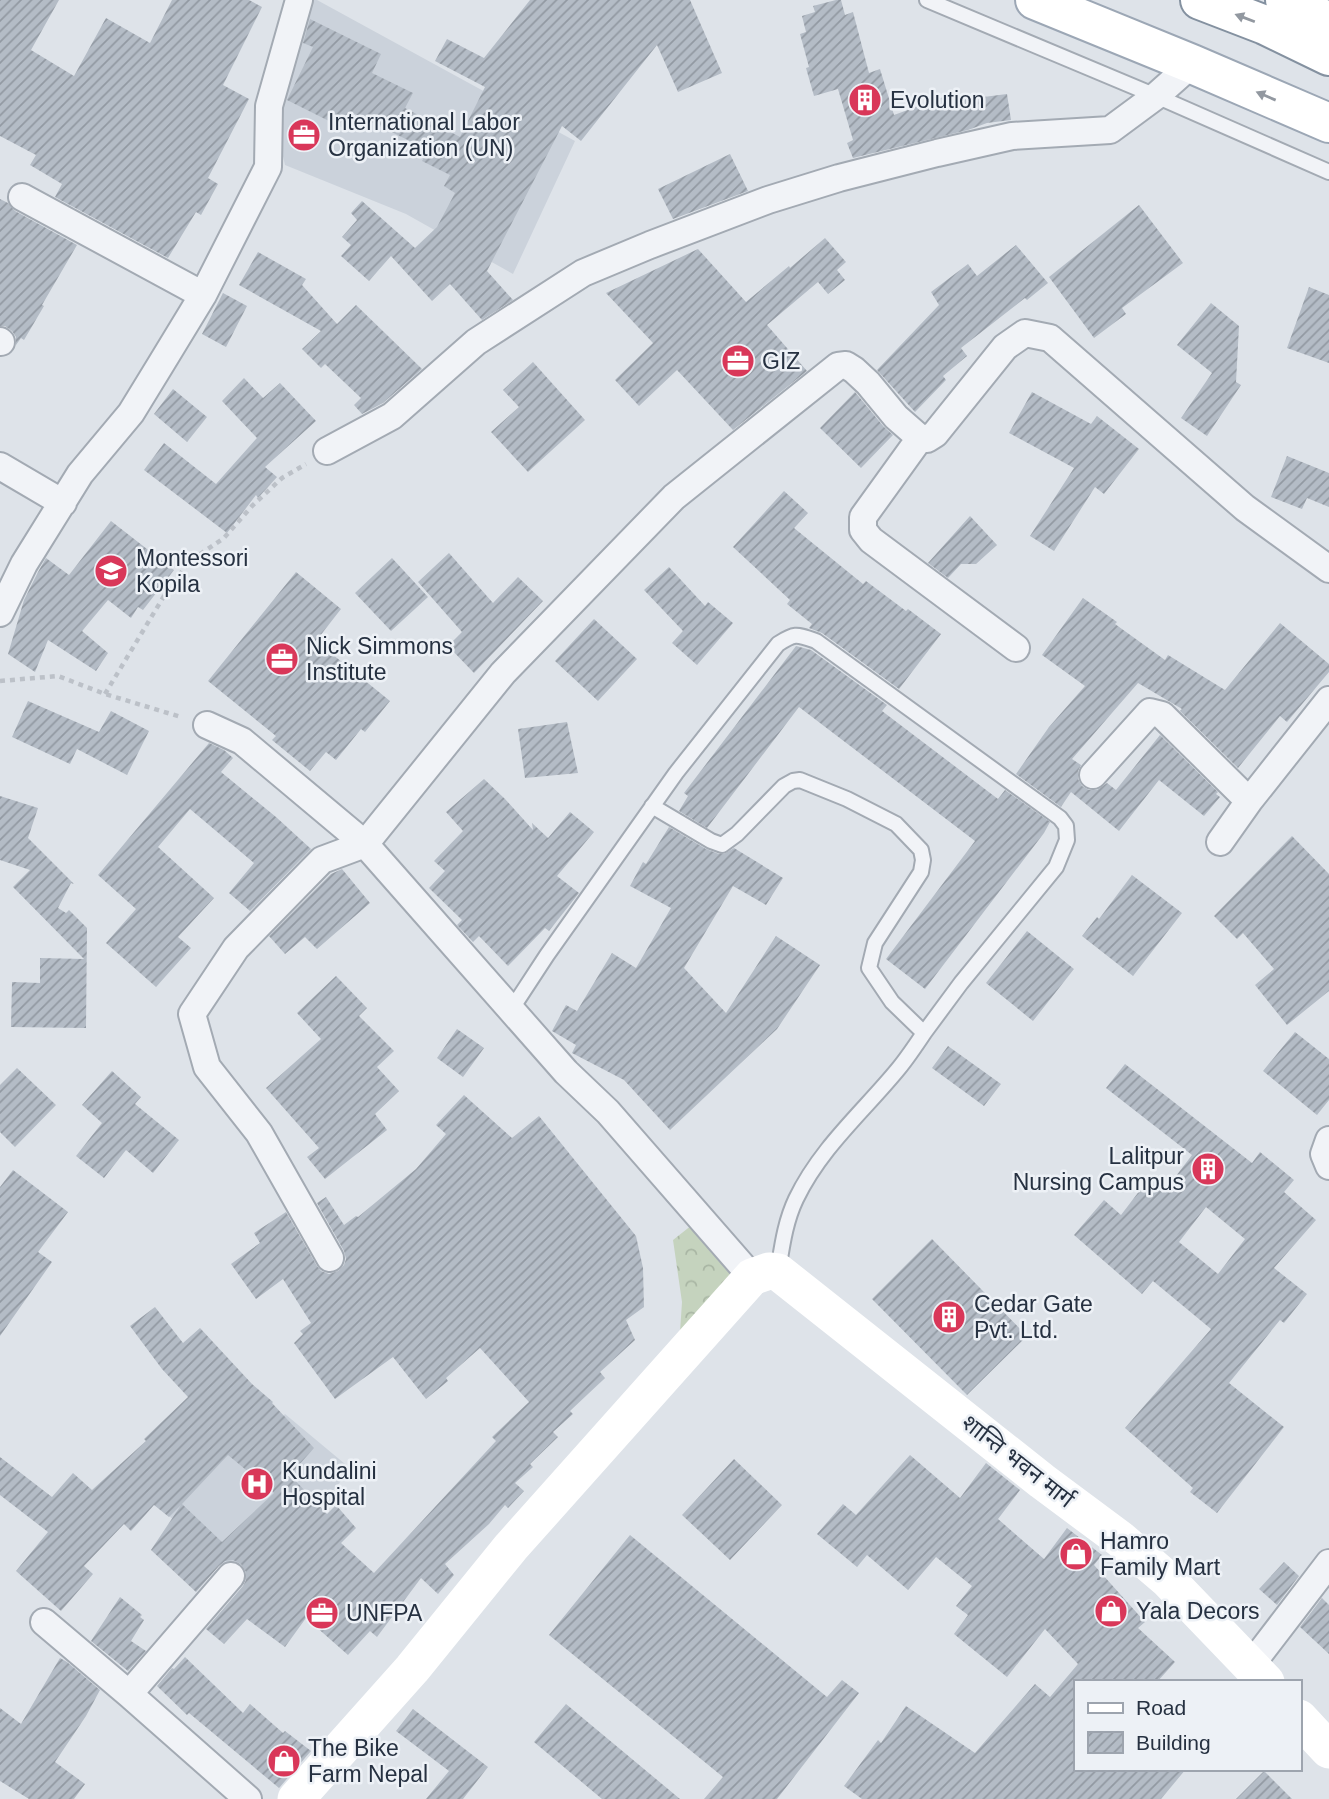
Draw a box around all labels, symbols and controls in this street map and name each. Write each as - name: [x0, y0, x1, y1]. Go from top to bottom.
- one-way arrow: [1234, 12, 1255, 23]
- building icon: Evolution: [846, 81, 884, 119]
- place label: Evolution: [890, 87, 985, 113]
- one-way arrow: [1256, 90, 1277, 101]
- place label: International Labor Organization (UN): [328, 109, 520, 161]
- office icon: International Labor Organization (UN): [285, 116, 323, 154]
- office icon: GIZ: [719, 342, 757, 380]
- place label: GIZ: [762, 348, 800, 374]
- place label: Montessori Kopila: [136, 545, 248, 597]
- school or university icon: Montessori Kopila: [92, 552, 130, 590]
- place label: Nick Simmons Institute: [306, 633, 453, 685]
- office icon: Nick Simmons Institute: [263, 640, 301, 678]
- place label: Lalitpur Nursing Campus: [1013, 1143, 1184, 1195]
- building icon: Lalitpur Nursing Campus: [1189, 1150, 1227, 1188]
- place label: Cedar Gate Pvt. Ltd.: [974, 1291, 1093, 1343]
- building icon: Cedar Gate Pvt. Ltd.: [930, 1298, 968, 1336]
- street label: शान्ति भवन मार्ग: [957, 1409, 1080, 1513]
- place label: Kundalini Hospital: [282, 1458, 377, 1510]
- hospital icon: Kundalini Hospital: [238, 1465, 276, 1503]
- place label: Hamro Family Mart: [1100, 1528, 1221, 1580]
- shop icon: Hamro Family Mart: [1057, 1535, 1095, 1573]
- shop icon: Yala Decors: [1092, 1592, 1130, 1630]
- office icon: UNFPA: [303, 1594, 341, 1632]
- place label: Yala Decors: [1136, 1598, 1260, 1624]
- place label: UNFPA: [346, 1600, 423, 1626]
- legend: [1074, 1680, 1301, 1771]
- text: Road: [1136, 1696, 1186, 1719]
- text: Building: [1136, 1731, 1211, 1754]
- place label: The Bike Farm Nepal: [308, 1735, 428, 1787]
- shop icon: The Bike Farm Nepal: [265, 1742, 303, 1780]

